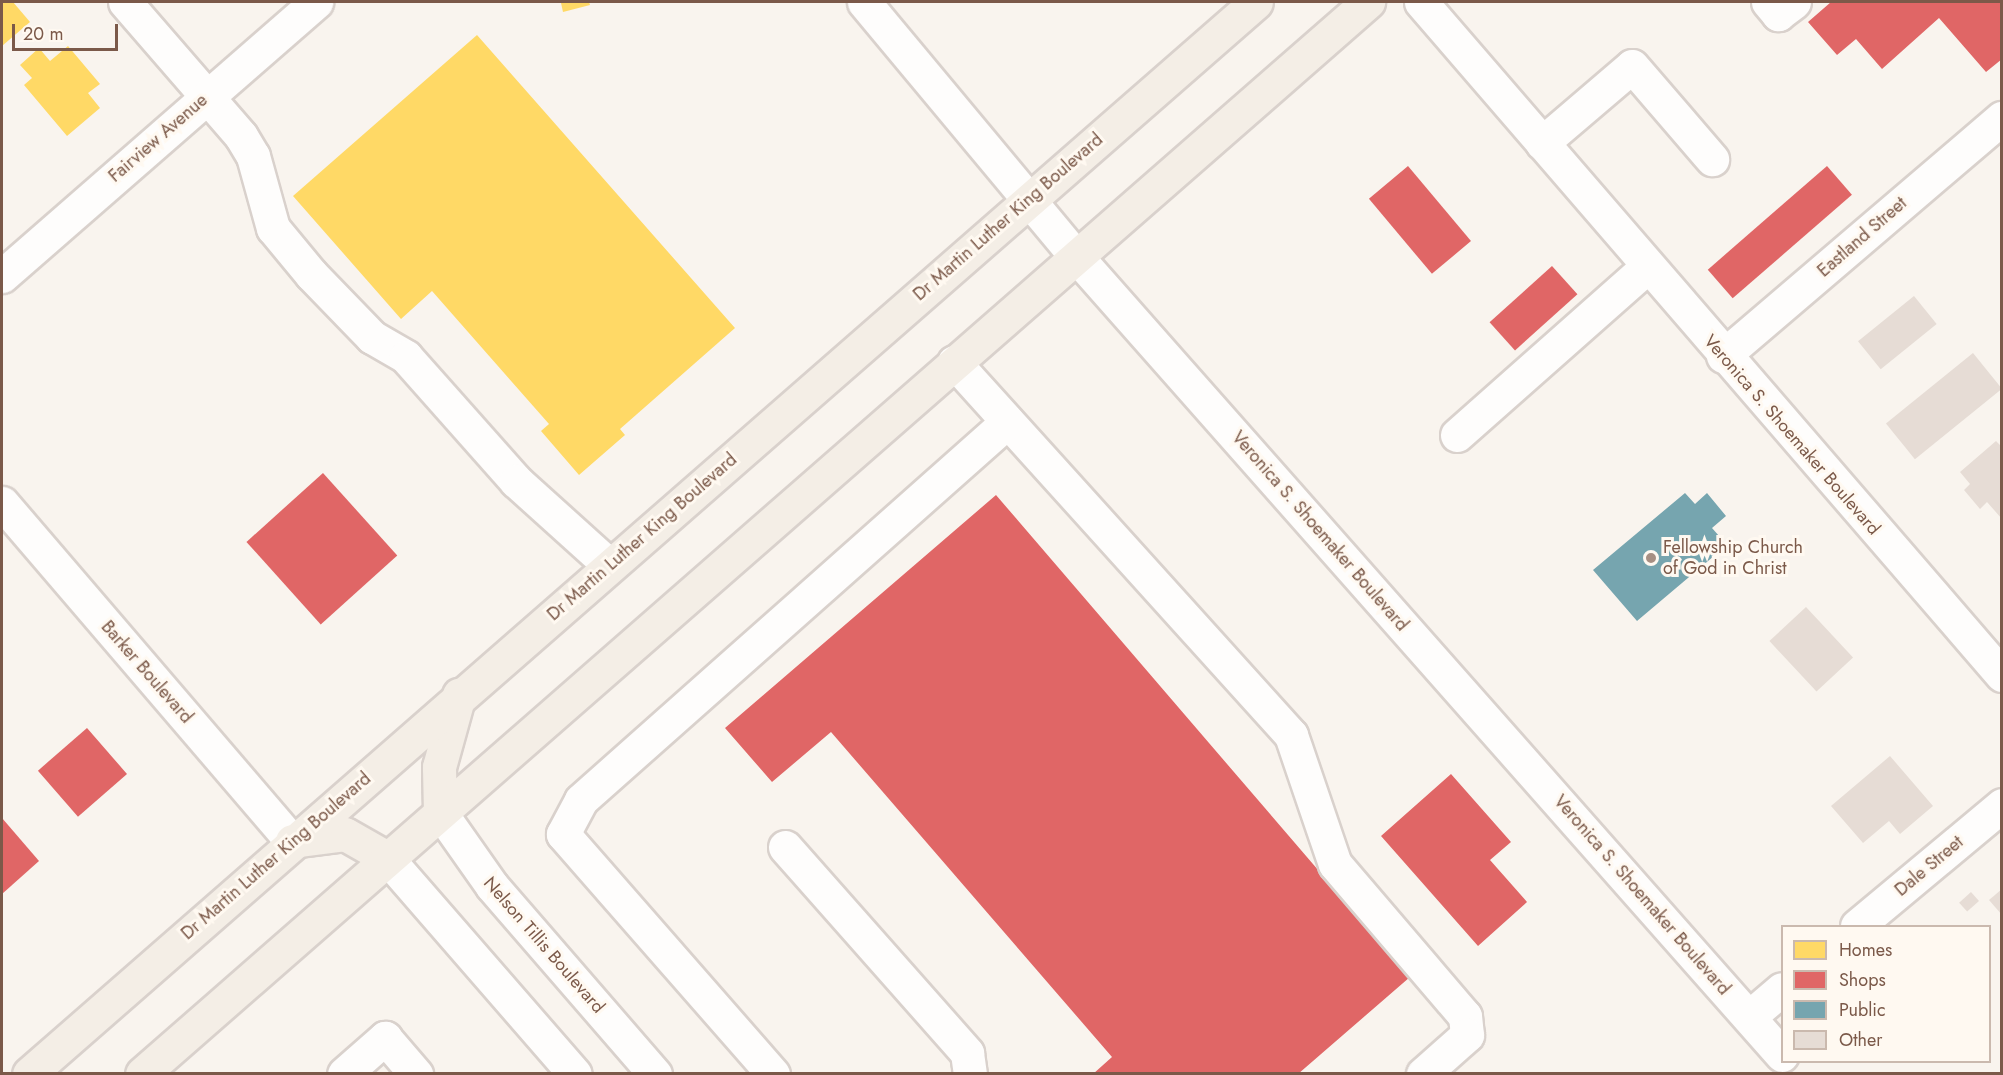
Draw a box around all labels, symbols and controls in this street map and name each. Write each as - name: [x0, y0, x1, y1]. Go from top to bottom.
- scale bar: [15, 12, 122, 50]
- text: 20 m: [23, 21, 63, 47]
- street label: Fairview Avenue: [104, 89, 212, 187]
- street label: Dr Martin Luther King Boulevard: [909, 129, 1107, 305]
- street label: Eastland Street: [1813, 192, 1911, 282]
- street label: Veronica S. Shoemaker Boulevard: [1699, 331, 1885, 539]
- street label: Veronica S. Shoemaker Boulevard: [1227, 427, 1413, 635]
- street label: Dr Martin Luther King Boulevard: [543, 449, 741, 625]
- place label: Fellowship Church of God in Christ: [1663, 537, 1803, 580]
- marker: Fellowship Church of God in Christ: [1644, 551, 1658, 565]
- street label: Barker Boulevard: [97, 616, 197, 728]
- street label: Dr Martin Luther King Boulevard: [177, 768, 375, 944]
- street label: Veronica S. Shoemaker Boulevard: [1549, 791, 1735, 999]
- street label: Dale Street: [1890, 831, 1968, 901]
- street label: Nelson Tillis Boulevard: [479, 872, 609, 1018]
- legend: [1781, 925, 1991, 1063]
- text: Homes: [1839, 937, 1892, 963]
- text: Shops: [1839, 967, 1886, 993]
- text: Public: [1839, 997, 1886, 1023]
- text: Other: [1839, 1027, 1882, 1053]

